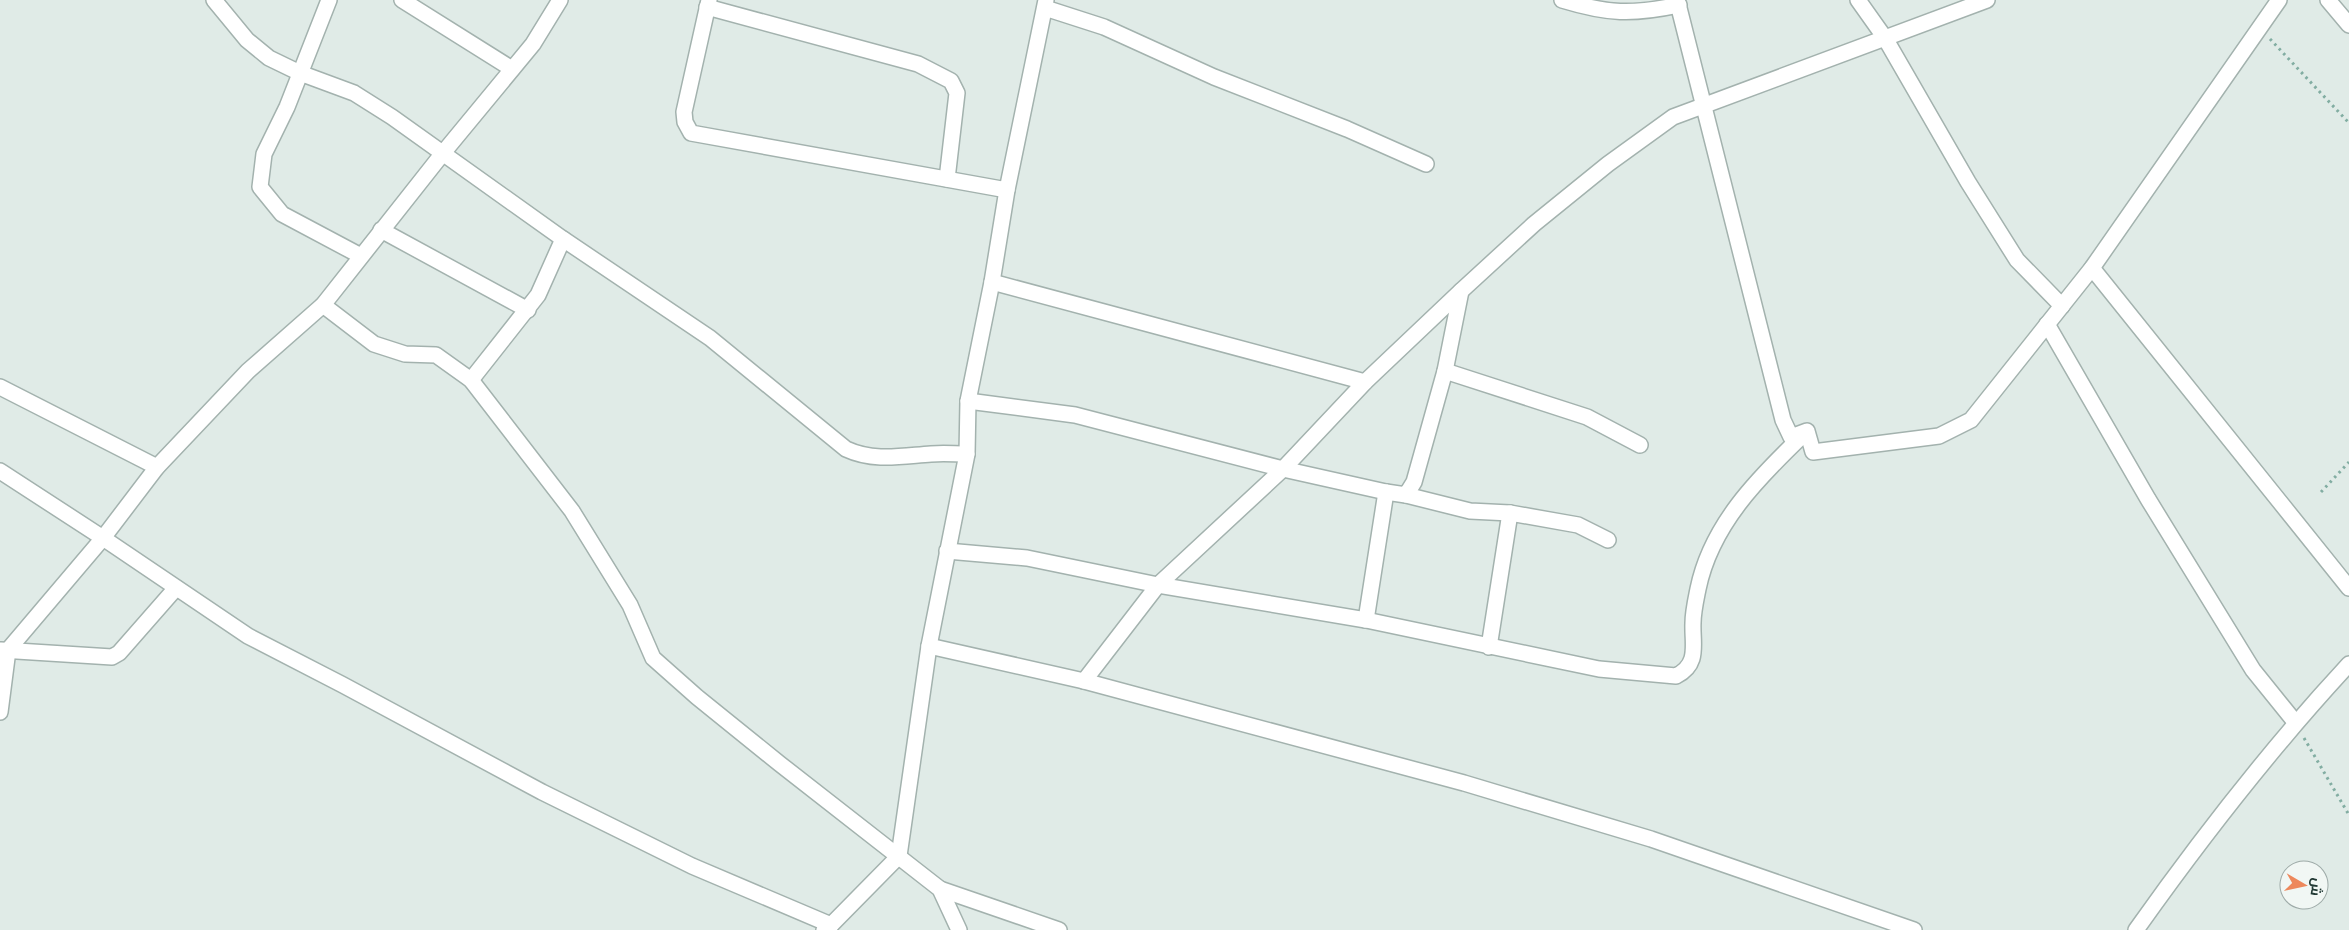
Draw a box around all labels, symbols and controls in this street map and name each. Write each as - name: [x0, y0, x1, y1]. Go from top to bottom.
- north arrow: [2279, 860, 2329, 910]
- text: ش: [2307, 877, 2327, 897]

